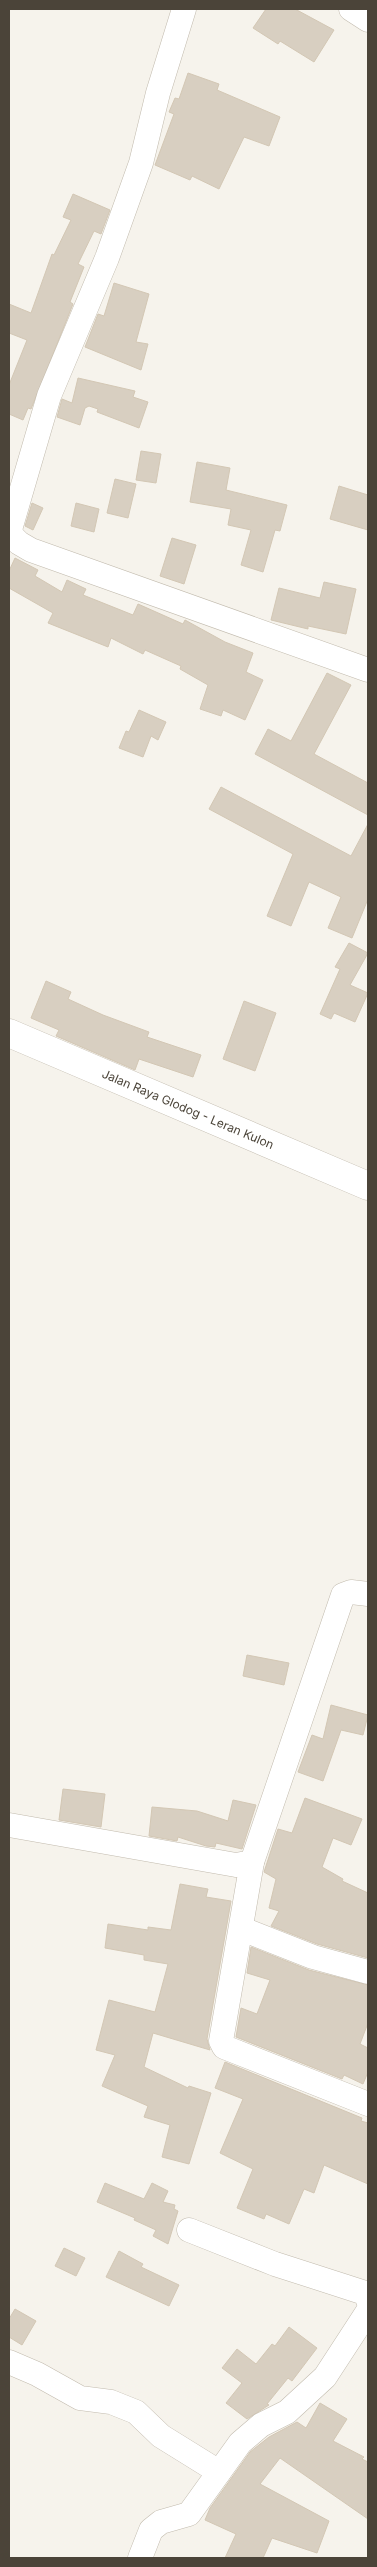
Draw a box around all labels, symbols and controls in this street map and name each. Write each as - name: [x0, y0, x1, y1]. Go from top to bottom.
- street label: Jalan Raya Glodog - Leran Kulon: [100, 1066, 276, 1152]

